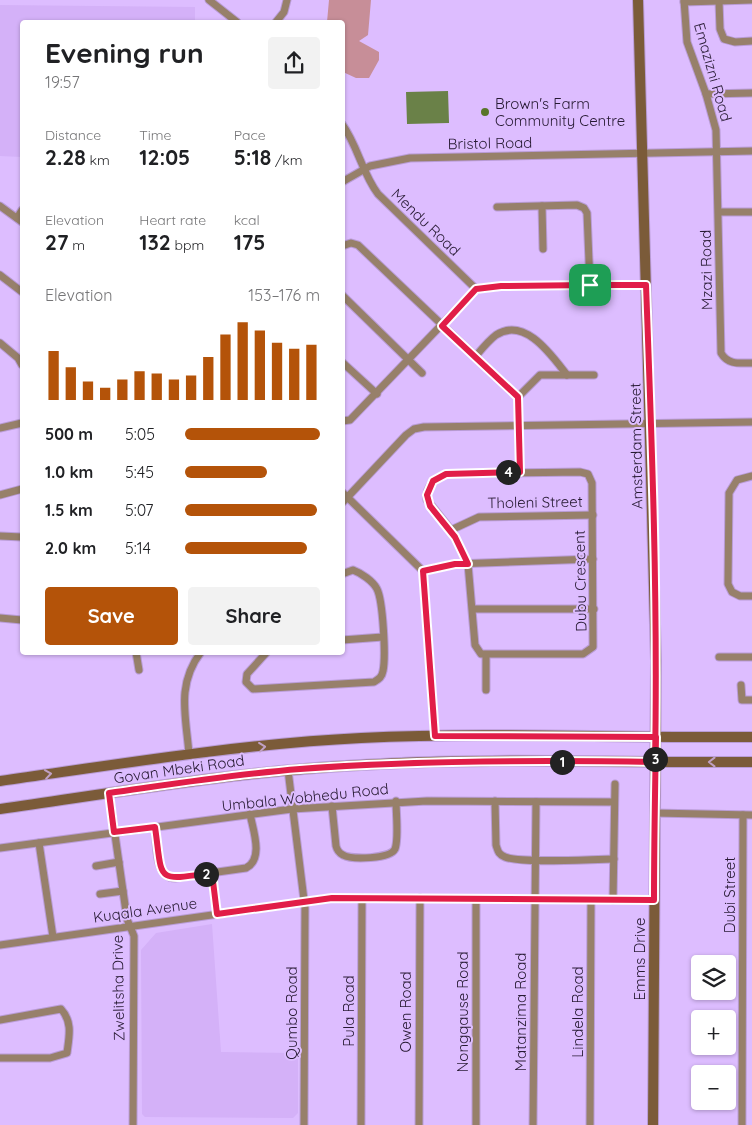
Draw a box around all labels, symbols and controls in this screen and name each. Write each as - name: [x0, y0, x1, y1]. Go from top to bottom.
- street label: Emazizni Road: [690, 20, 736, 124]
- text: Evening run: [45, 35, 204, 70]
- button: share: [268, 37, 320, 89]
- text: 19:57: [45, 72, 80, 92]
- place label: Brown's Farm Community Centre: [495, 94, 625, 130]
- marker: Brown's Farm Community Centre: [479, 106, 491, 118]
- text: Distance: [45, 126, 101, 144]
- text: Time: [139, 126, 171, 144]
- text: Pace: [234, 126, 266, 144]
- street label: Bristol Road: [448, 133, 532, 153]
- text: 2.28: [45, 144, 86, 170]
- text: 12:05: [139, 144, 190, 170]
- text: 5:18: [234, 144, 271, 170]
- text: km: [86, 151, 110, 169]
- text: /km: [271, 151, 303, 169]
- street label: Mendu Road: [387, 184, 465, 260]
- text: Elevation: [45, 211, 104, 229]
- text: Heart rate: [139, 211, 206, 229]
- text: kcal: [234, 211, 260, 229]
- text: 27: [45, 229, 68, 255]
- text: 132: [139, 229, 171, 255]
- text: 175: [234, 229, 265, 255]
- street label: Mzazi Road: [696, 230, 716, 310]
- text: m: [68, 236, 85, 254]
- text: bpm: [171, 236, 204, 254]
- pin: [569, 264, 611, 306]
- icon: arrive: [576, 271, 604, 299]
- text: Elevation: [45, 285, 112, 305]
- text: 153–176 m: [248, 285, 320, 305]
- street label: Amsterdam Street: [625, 383, 647, 509]
- text: 500 m: [45, 424, 93, 444]
- text: 5:05: [125, 424, 155, 444]
- pin: 4: [496, 460, 520, 484]
- text: 1.0 km: [45, 462, 93, 482]
- text: 5:45: [125, 462, 154, 482]
- text: 4: [504, 463, 513, 481]
- street label: Tholeni Street: [487, 492, 583, 512]
- text: 1.5 km: [45, 500, 93, 520]
- text: 5:07: [125, 500, 154, 520]
- street label: Dubu Crescent: [570, 530, 590, 632]
- text: 2.0 km: [45, 538, 96, 558]
- text: 5:14: [125, 538, 151, 558]
- button: Save: [45, 587, 178, 645]
- button: Share: [188, 587, 320, 645]
- one-way arrow: [258, 742, 266, 753]
- pin: 3: [642, 746, 668, 772]
- street label: Govan Mbeki Road: [112, 750, 246, 788]
- pin: 1: [550, 750, 574, 774]
- text: 3: [652, 750, 659, 768]
- text: 1: [560, 753, 565, 771]
- one-way arrow: [708, 757, 716, 767]
- one-way arrow: [45, 769, 53, 780]
- street label: Umbala Wobhedu Road: [221, 779, 389, 815]
- street label: Dubi Street: [720, 857, 739, 933]
- pin: 2: [194, 862, 218, 886]
- text: 2: [203, 865, 210, 883]
- street label: Kuqala Avenue: [92, 893, 198, 927]
- street label: Emms Drive: [630, 917, 649, 1001]
- street label: Zwelitsha Drive: [108, 935, 128, 1041]
- street label: Nongqause Road: [453, 951, 472, 1073]
- street label: Matanzima Road: [511, 953, 530, 1071]
- map controls: [691, 955, 736, 1110]
- button: layers: [691, 955, 736, 1000]
- street label: Qumbo Road: [282, 966, 301, 1060]
- street label: Lindela Road: [568, 966, 587, 1058]
- street label: Owen Road: [396, 971, 415, 1053]
- street label: Pula Road: [339, 975, 358, 1047]
- button: +: [691, 1010, 736, 1055]
- button: −: [691, 1065, 736, 1110]

